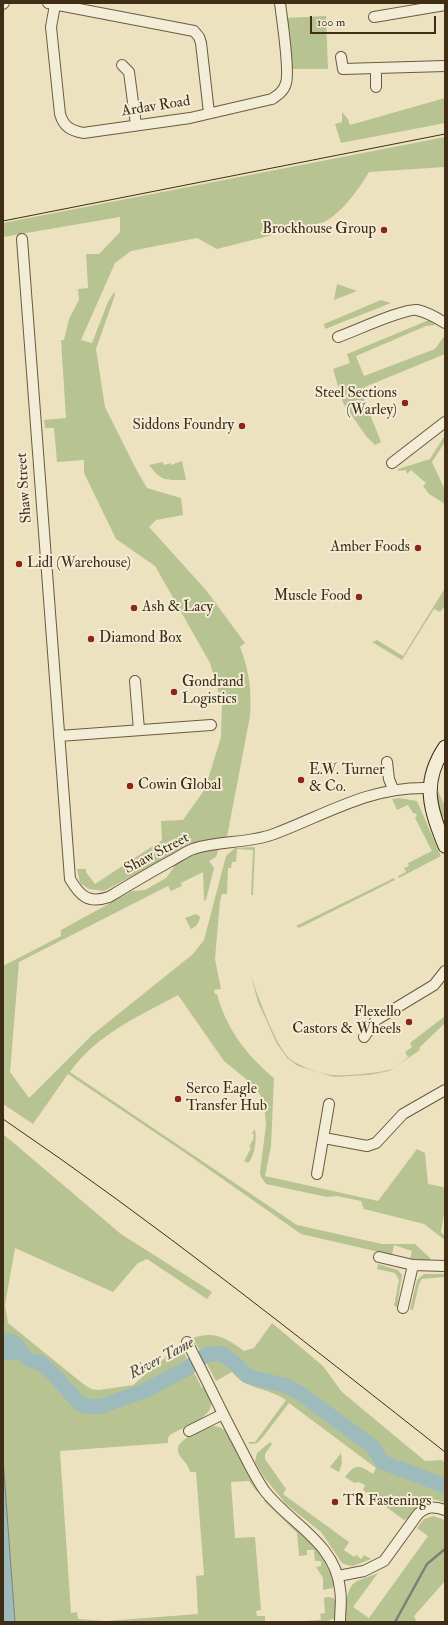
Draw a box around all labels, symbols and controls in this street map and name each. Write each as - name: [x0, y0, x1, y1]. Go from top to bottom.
- scale bar: [312, 8, 438, 34]
- text: 100 m: [317, 15, 345, 30]
- street label: Ardav Road: [120, 93, 192, 121]
- place label: Brockhouse Group: [262, 221, 376, 239]
- marker: Brockhouse Group: [379, 225, 389, 235]
- place label: Steel Sections (Warley): [315, 385, 397, 420]
- marker: Steel Sections (Warley): [400, 398, 410, 408]
- place label: Siddons Foundry: [132, 417, 234, 435]
- marker: Siddons Foundry: [237, 421, 247, 431]
- street label: Shaw Street: [14, 452, 36, 524]
- place label: Amber Foods: [331, 539, 410, 557]
- marker: Amber Foods: [413, 543, 423, 553]
- place label: Lidl (Warehouse): [27, 555, 131, 573]
- marker: Lidl (Warehouse): [14, 559, 24, 569]
- place label: Muscle Food: [274, 588, 351, 606]
- marker: Muscle Food: [354, 592, 364, 602]
- place label: Ash & Lacy: [142, 599, 213, 617]
- marker: Ash & Lacy: [129, 603, 139, 613]
- place label: Diamond Box: [99, 630, 182, 648]
- marker: Diamond Box: [86, 634, 96, 644]
- place label: Gondrand Logistics: [182, 674, 244, 709]
- marker: Gondrand Logistics: [169, 687, 179, 697]
- place label: E.W. Turner & Co.: [309, 762, 384, 797]
- marker: E.W. Turner & Co.: [296, 775, 306, 785]
- place label: Cowin Global: [138, 777, 221, 795]
- marker: Cowin Global: [125, 781, 135, 791]
- street label: Shaw Street: [122, 829, 192, 879]
- place label: Flexello Castors & Wheels: [292, 1004, 401, 1039]
- marker: Flexello Castors & Wheels: [404, 1017, 414, 1027]
- place label: Serco Eagle Transfer Hub: [186, 1081, 267, 1116]
- marker: Serco Eagle Transfer Hub: [173, 1094, 183, 1104]
- water label: River Tame: [126, 1334, 198, 1384]
- place label: TR Fastenings: [343, 1493, 431, 1511]
- marker: TR Fastenings: [330, 1497, 340, 1507]

